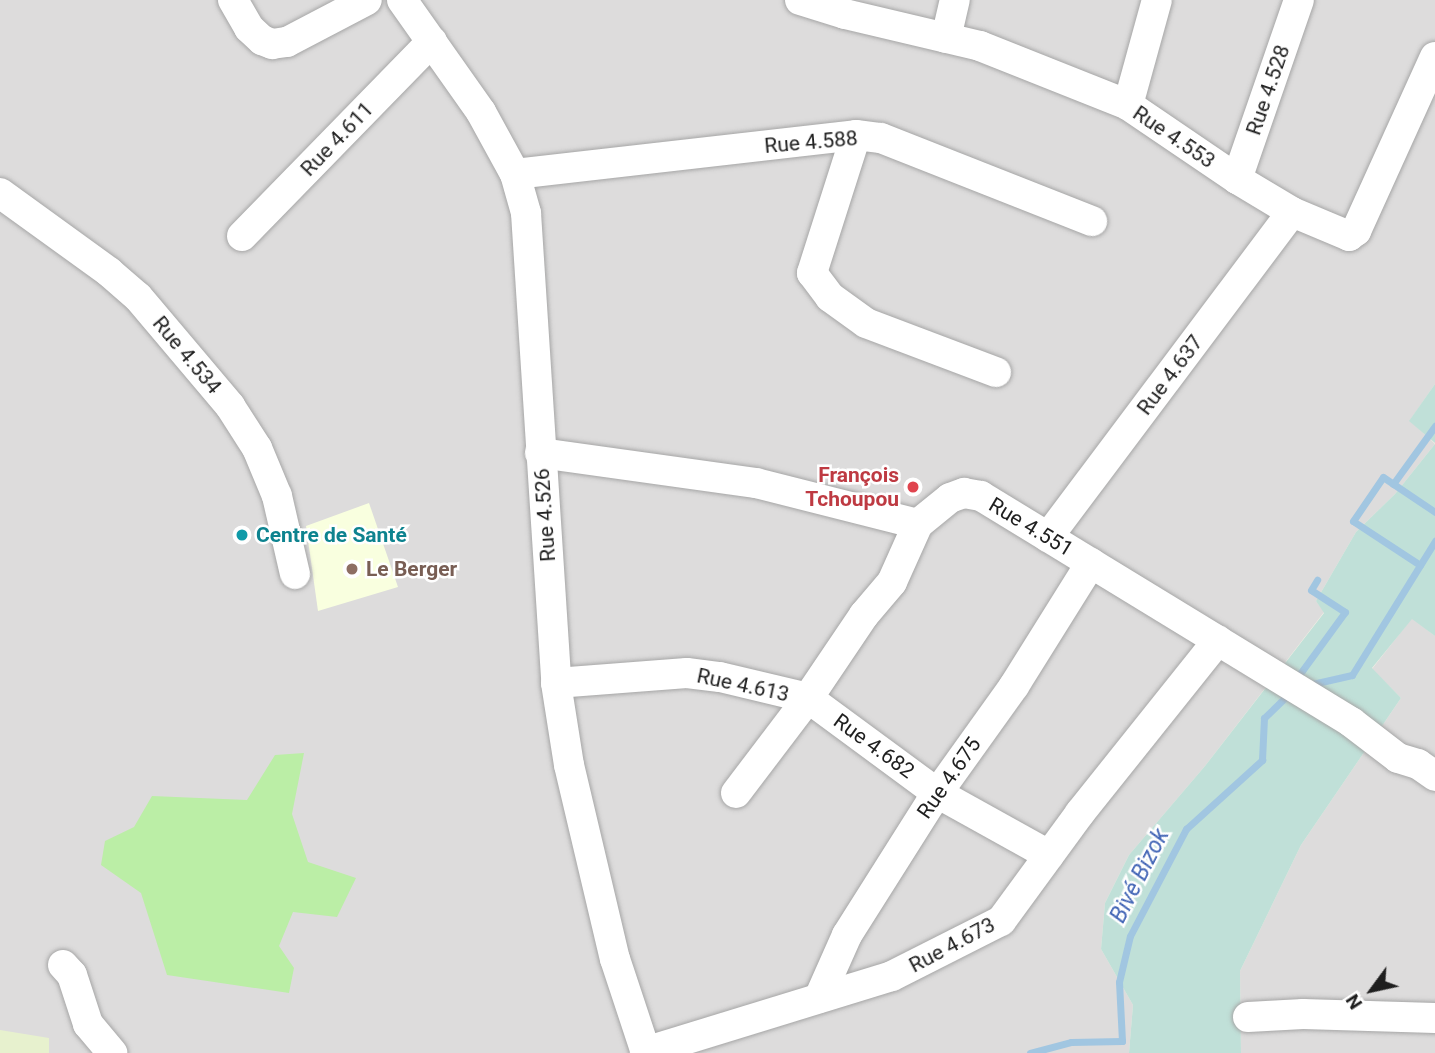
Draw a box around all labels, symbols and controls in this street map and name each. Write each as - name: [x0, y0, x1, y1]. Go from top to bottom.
- street label: Rue 4.528: [1241, 42, 1295, 138]
- street label: Rue 4.611: [295, 97, 379, 181]
- street label: Rue 4.553: [1128, 100, 1220, 174]
- street label: Rue 4.588: [763, 125, 859, 159]
- street label: Rue 4.534: [147, 311, 227, 399]
- street label: Rue 4.637: [1132, 330, 1208, 420]
- place label: François Tchoupou: [805, 462, 899, 512]
- street label: Rue 4.526: [529, 467, 561, 563]
- marker: François Tchoupou: [905, 479, 921, 495]
- street label: Rue 4.551: [984, 492, 1078, 562]
- place label: Centre de Santé: [256, 522, 407, 548]
- marker: Centre de Santé: [234, 527, 250, 543]
- place label: Le Berger: [366, 556, 457, 582]
- marker: Le Berger: [344, 561, 360, 577]
- street label: Rue 4.613: [695, 663, 791, 707]
- street label: Rue 4.682: [829, 708, 919, 784]
- street label: Rue 4.675: [912, 732, 986, 824]
- water label: Bivé Bizok: [1105, 824, 1175, 928]
- street label: Rue 4.673: [905, 912, 999, 978]
- north arrow: [1337, 955, 1407, 1025]
- text: N: [1341, 990, 1367, 1014]

